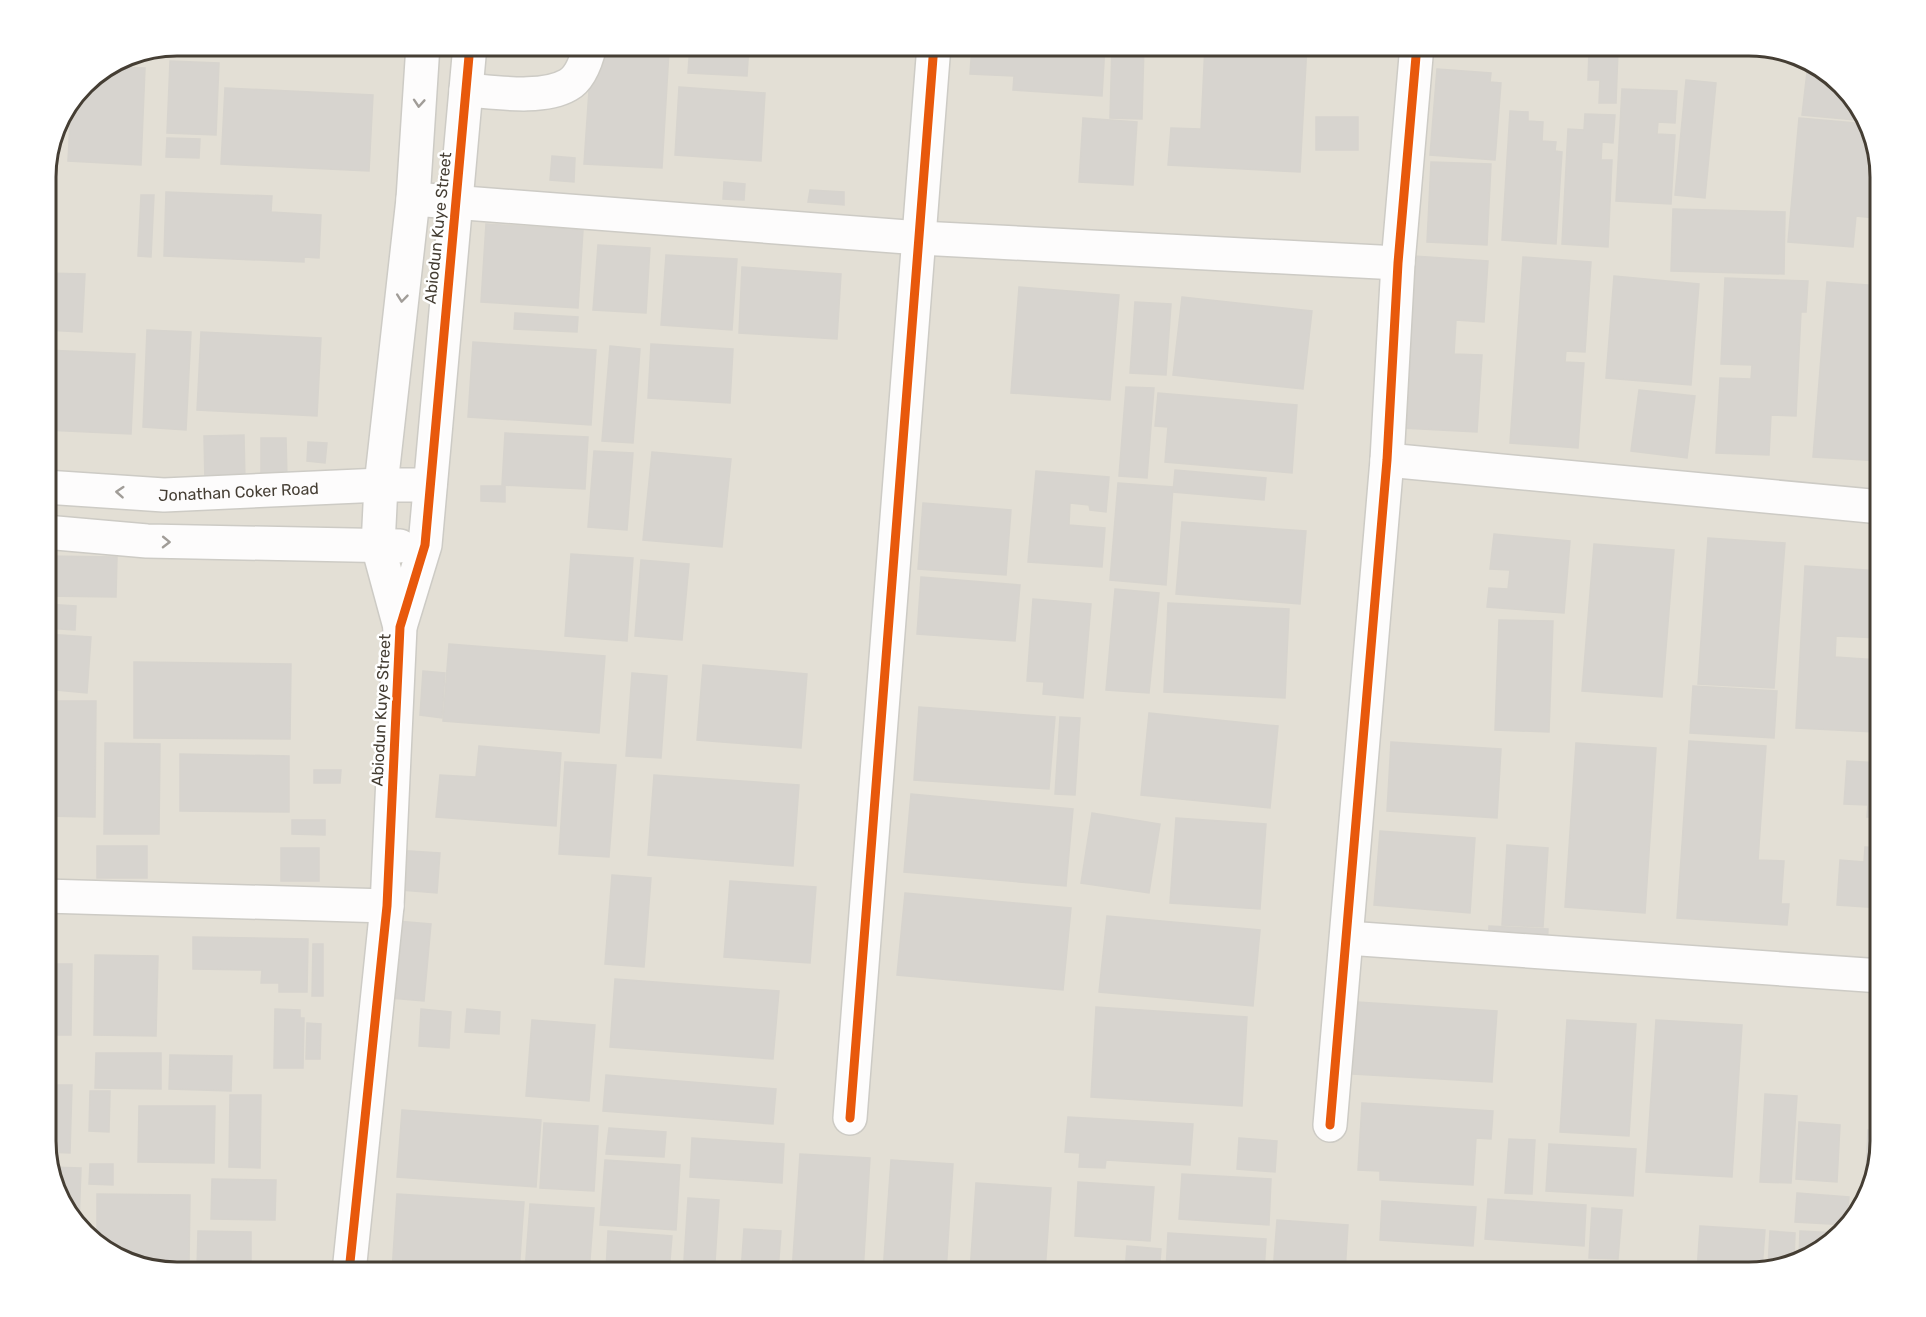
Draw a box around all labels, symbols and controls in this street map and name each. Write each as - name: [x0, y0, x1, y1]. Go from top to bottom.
- one-way arrow: [413, 99, 426, 108]
- street label: Abiodun Kuye Street: [421, 151, 455, 305]
- one-way arrow: [396, 293, 409, 302]
- street label: Jonathan Coker Road: [158, 478, 319, 505]
- one-way arrow: [115, 486, 124, 499]
- one-way arrow: [162, 536, 171, 548]
- street label: Abiodun Kuye Street: [368, 633, 394, 787]

